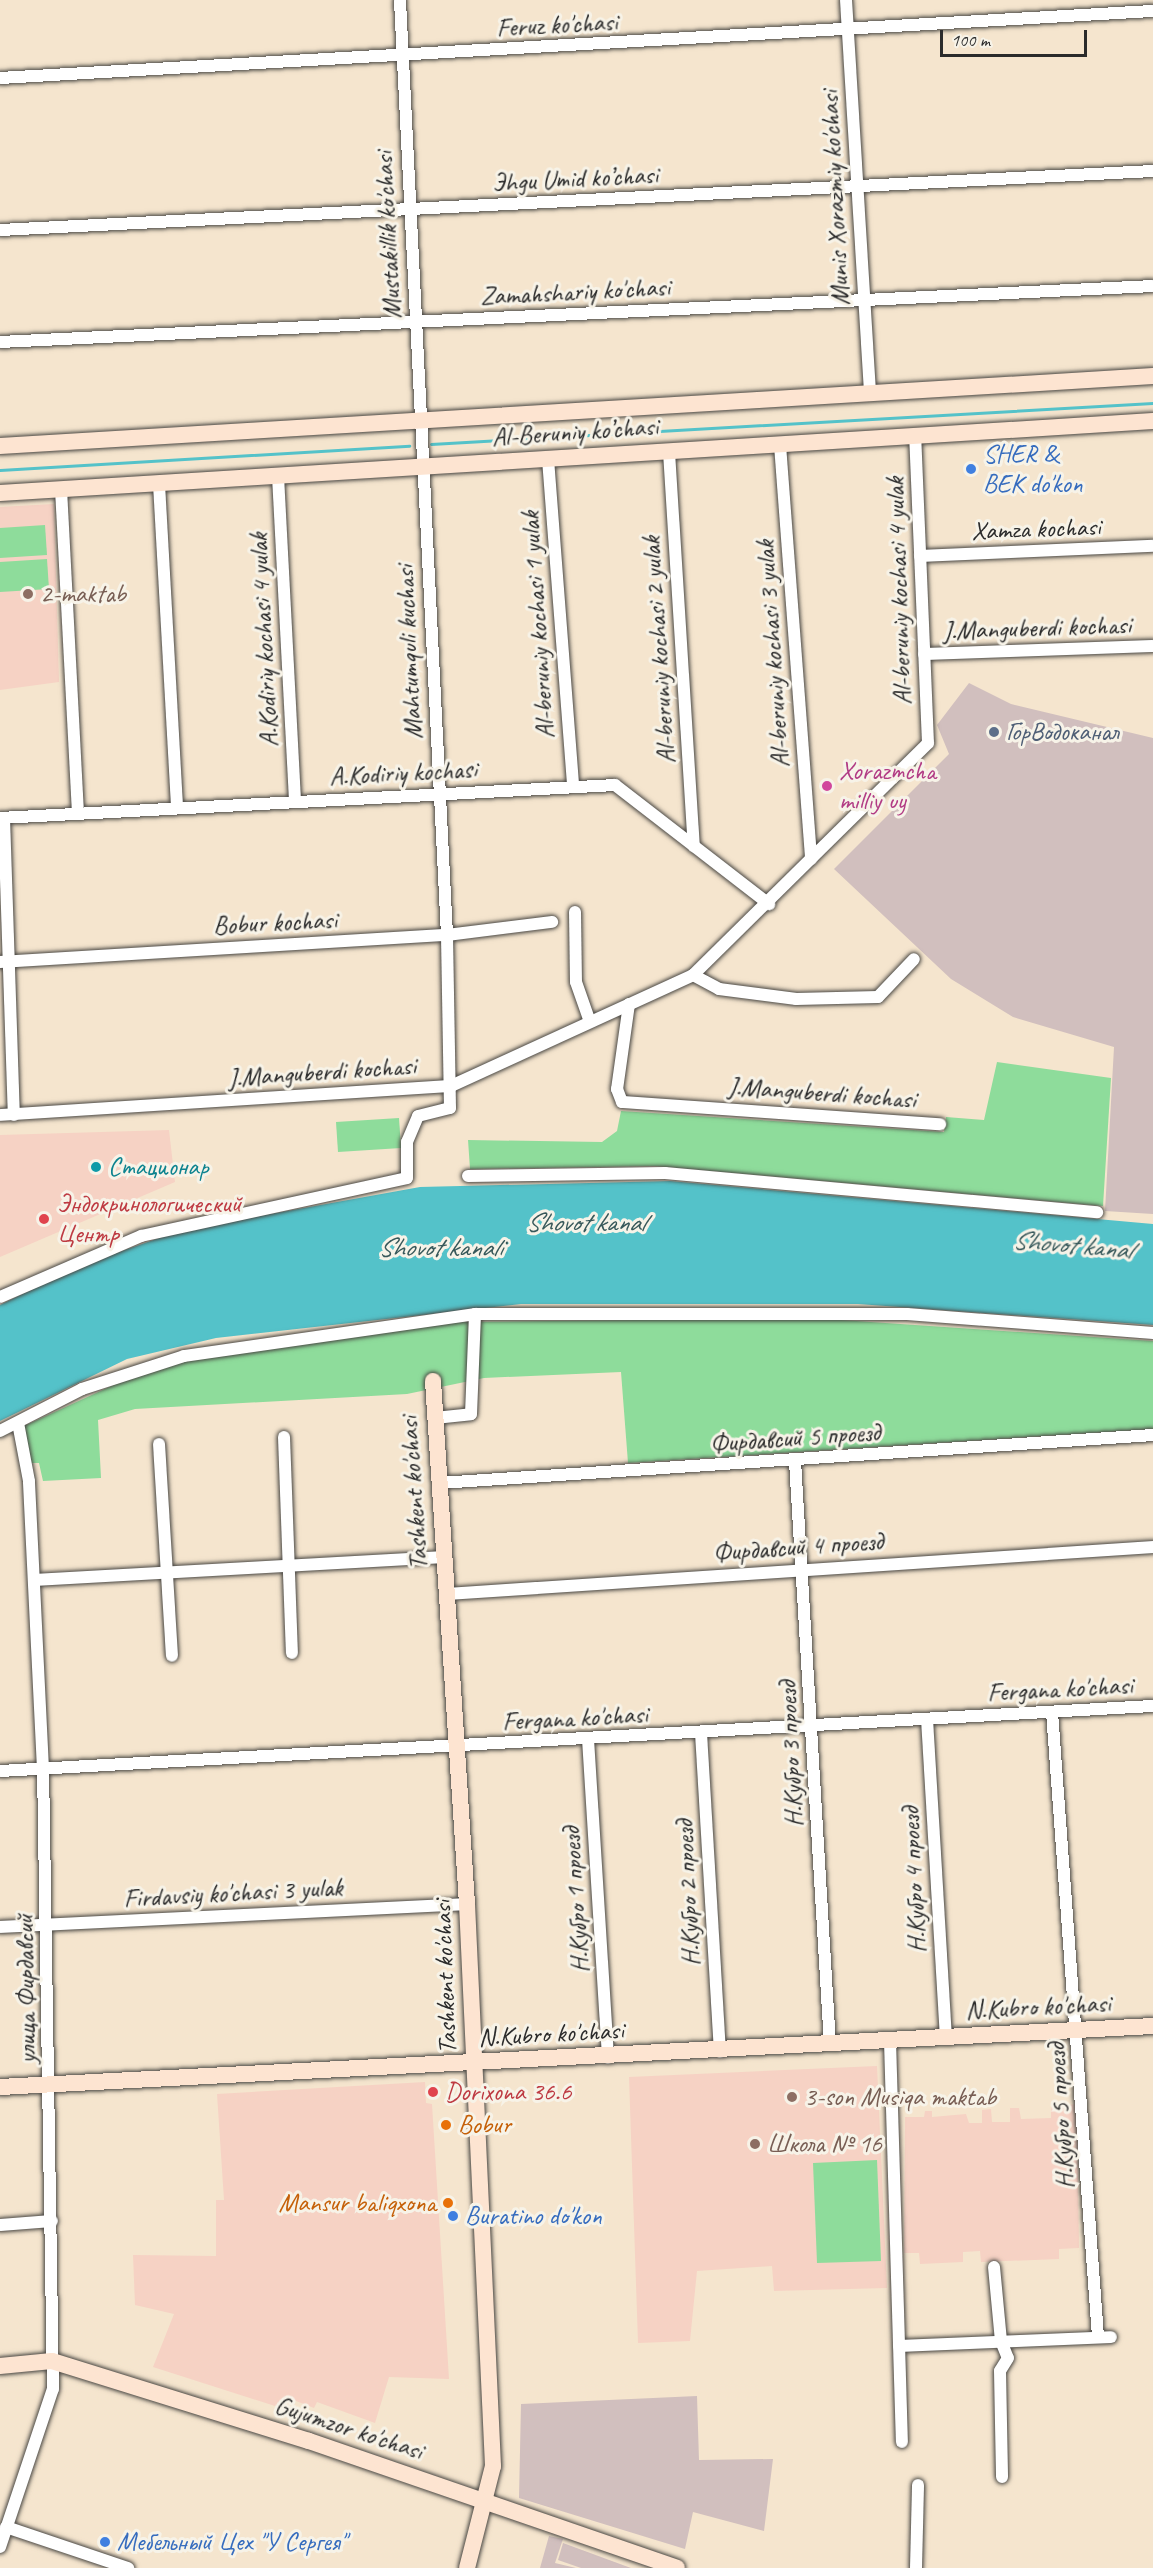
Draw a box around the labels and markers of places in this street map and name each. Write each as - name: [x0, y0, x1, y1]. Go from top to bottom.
- place label: SHER & BEK do'kon: [983, 438, 1082, 500]
- marker: SHER & BEK do'kon: [964, 462, 978, 476]
- place label: 2-maktab: [40, 578, 126, 610]
- marker: 2-maktab: [21, 587, 35, 601]
- place label: ГорВодоканал: [1006, 716, 1119, 748]
- marker: ГорВодоканал: [987, 725, 1001, 739]
- place label: Xorazmcha milliy uy: [839, 755, 936, 816]
- marker: Xorazmcha milliy uy: [820, 779, 834, 793]
- place label: Стационар: [108, 1151, 209, 1183]
- marker: Стационар: [89, 1160, 103, 1174]
- place label: Эндокринологический Центр: [57, 1188, 242, 1250]
- marker: Эндокринологический Центр: [35, 1210, 53, 1228]
- place label: Dorixona 36.6: [445, 2076, 571, 2108]
- place label: 3-son Musiqa maktab: [804, 2081, 995, 2113]
- marker: Dorixona 36.6: [426, 2085, 440, 2099]
- marker: 3-son Musiqa maktab: [785, 2090, 799, 2104]
- place label: Bobur: [458, 2109, 511, 2141]
- marker: Bobur: [439, 2118, 453, 2132]
- place label: Школа № 16: [767, 2128, 882, 2160]
- marker: Школа № 16: [748, 2137, 762, 2151]
- place label: Mansur baliqxona: [277, 2187, 436, 2219]
- marker: Mansur baliqxona: [441, 2196, 455, 2210]
- place label: Buratino do'kon: [465, 2200, 602, 2232]
- marker: Buratino do'kon: [446, 2209, 460, 2223]
- place label: Мебельный Цех "У Сергея": [117, 2526, 346, 2558]
- marker: Мебельный Цех "У Сергея": [98, 2535, 112, 2549]

